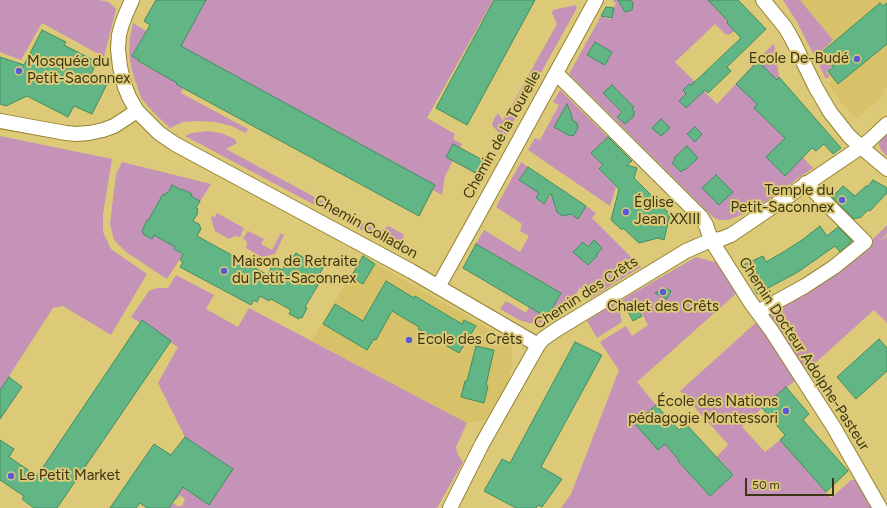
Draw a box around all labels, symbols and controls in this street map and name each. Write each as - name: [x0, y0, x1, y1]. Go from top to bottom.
- place label: Ecole De-Budé: [749, 50, 849, 68]
- place label: Mosquée du Petit-Saconnex: [27, 53, 130, 88]
- marker: Ecole De-Budé: [852, 54, 862, 64]
- marker: Mosquée du Petit-Saconnex: [14, 66, 24, 76]
- street label: Chemin de la Tourelle: [459, 68, 545, 202]
- place label: Temple du Petit-Saconnex: [731, 182, 834, 217]
- street label: Chemin Colladon: [311, 191, 421, 263]
- place label: Église Jean XXIII: [634, 194, 700, 229]
- marker: Temple du Petit-Saconnex: [837, 195, 847, 205]
- marker: Église Jean XXIII: [621, 207, 631, 217]
- place label: Maison de Retraite du Petit-Saconnex: [232, 253, 358, 288]
- street label: Chemin des Crêts: [531, 253, 641, 333]
- street label: Chemin Docteur Adolphe-Pasteur: [735, 254, 873, 454]
- marker: Maison de Retraite du Petit-Saconnex: [219, 266, 229, 276]
- marker: Chalet des Crêts: [658, 287, 668, 297]
- place label: Chalet des Crêts: [607, 298, 719, 316]
- place label: Ecole des Crêts: [417, 331, 522, 349]
- marker: Ecole des Crêts: [404, 335, 414, 345]
- place label: École des Nations pédagogie Montessori: [628, 393, 778, 428]
- marker: École des Nations pédagogie Montessori: [781, 406, 791, 416]
- place label: Le Petit Market: [19, 467, 120, 485]
- scale bar: [747, 470, 836, 496]
- marker: Le Petit Market: [6, 471, 16, 481]
- text: 50 m: [752, 478, 780, 492]

